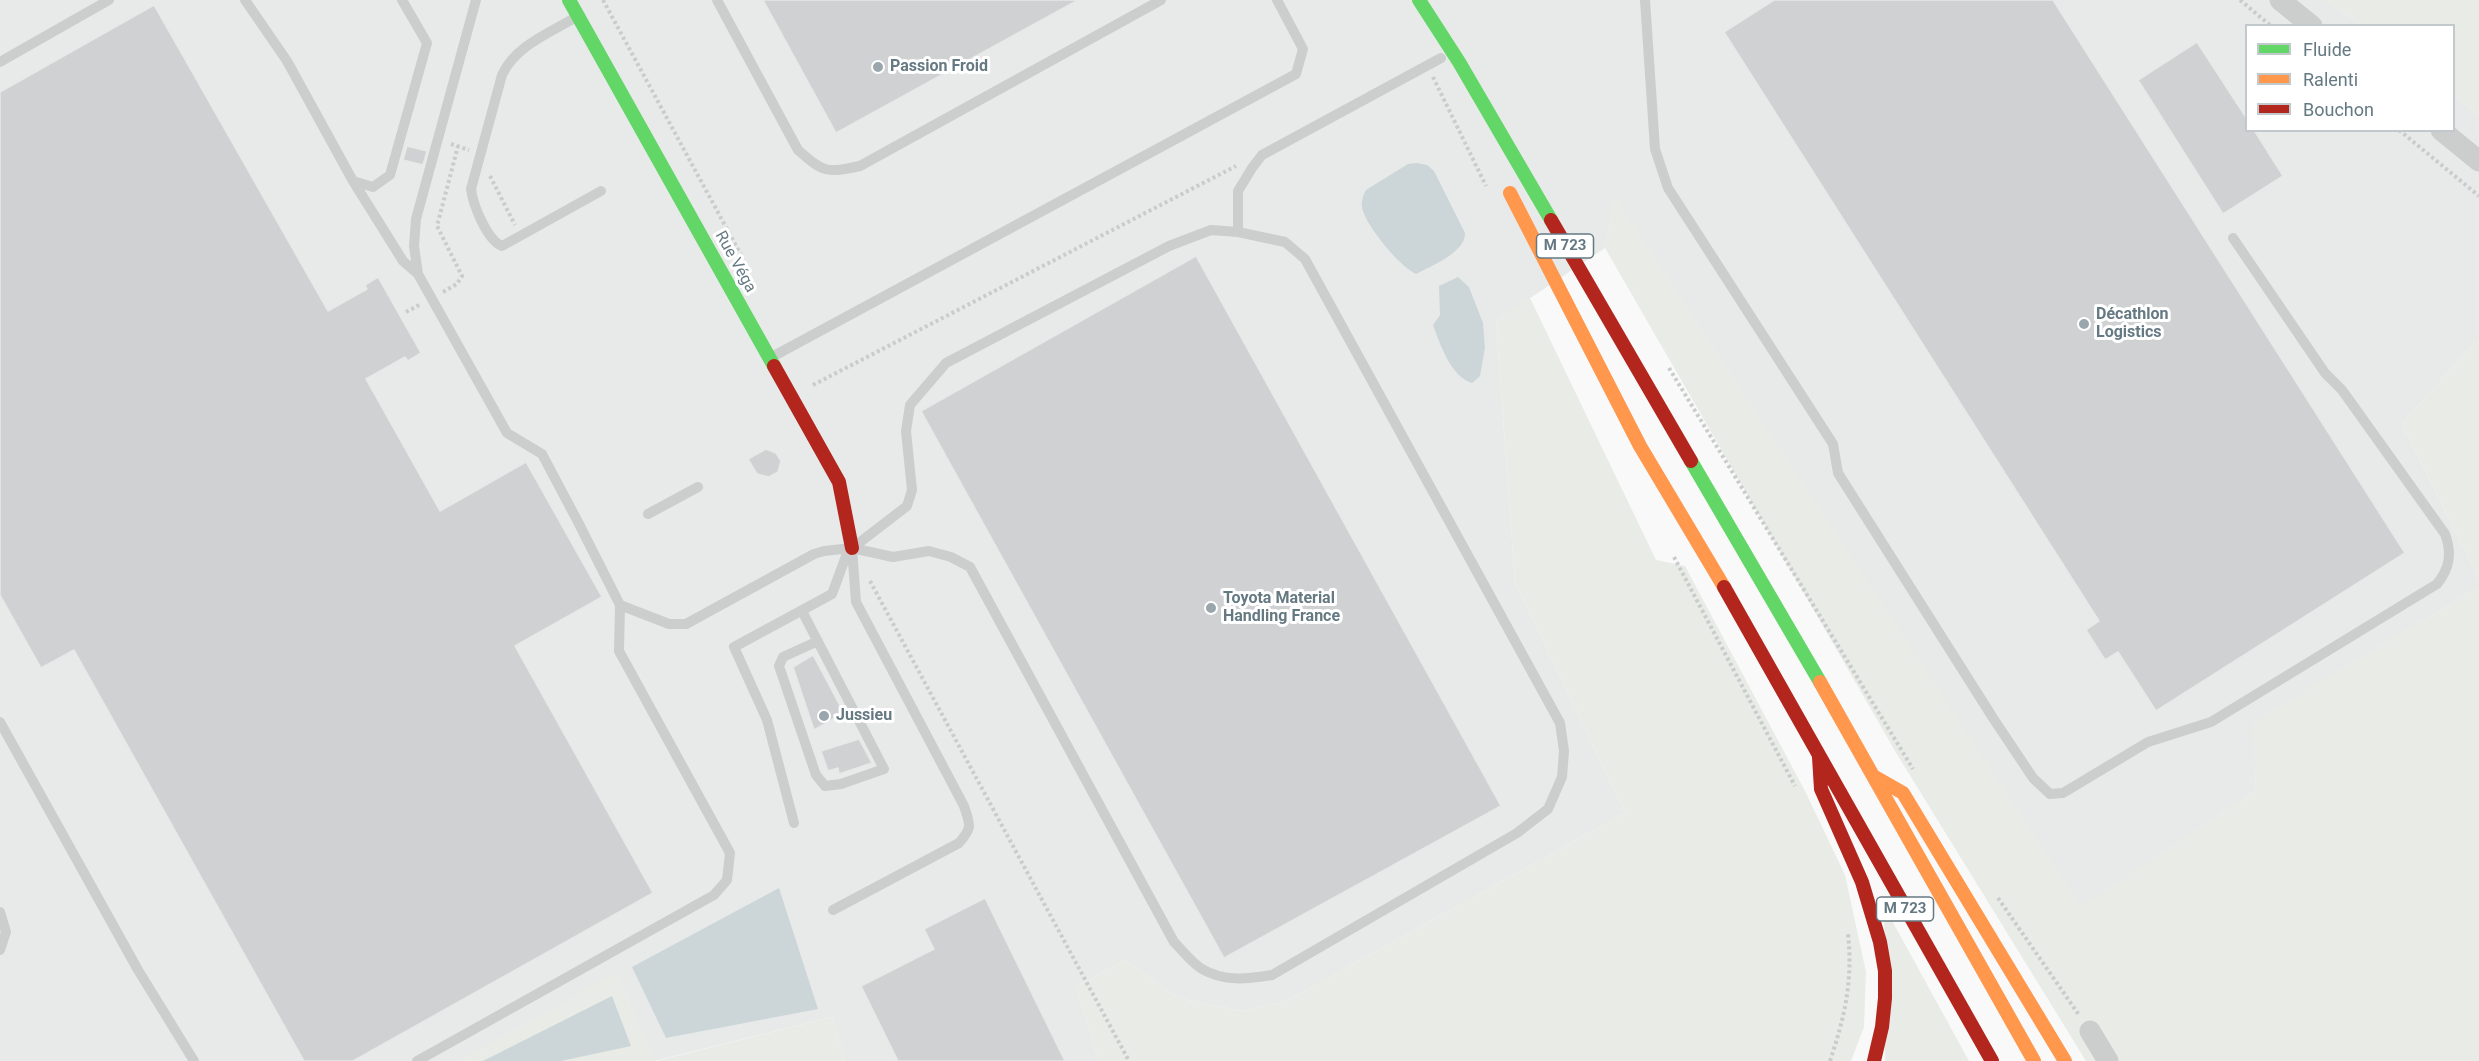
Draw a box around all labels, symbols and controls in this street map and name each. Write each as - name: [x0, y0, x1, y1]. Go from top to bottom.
- legend: [2245, 24, 2455, 132]
- text: Fluide: [2303, 39, 2351, 60]
- place label: Passion Froid: [890, 57, 988, 77]
- marker: Passion Froid: [871, 60, 885, 74]
- text: Ralenti: [2303, 69, 2358, 90]
- text: Bouchon: [2303, 99, 2374, 120]
- street label: Rue Véga: [710, 228, 760, 296]
- road number: M 723: [1536, 234, 1594, 258]
- place label: Décathlon Logistics: [2096, 305, 2169, 343]
- marker: Décathlon Logistics: [2077, 317, 2091, 331]
- place label: Toyota Material Handling France: [1223, 589, 1340, 627]
- marker: Toyota Material Handling France: [1204, 601, 1218, 615]
- place label: Jussieu: [836, 706, 892, 726]
- marker: Jussieu: [817, 709, 831, 723]
- road number: M 723: [1876, 897, 1934, 921]

